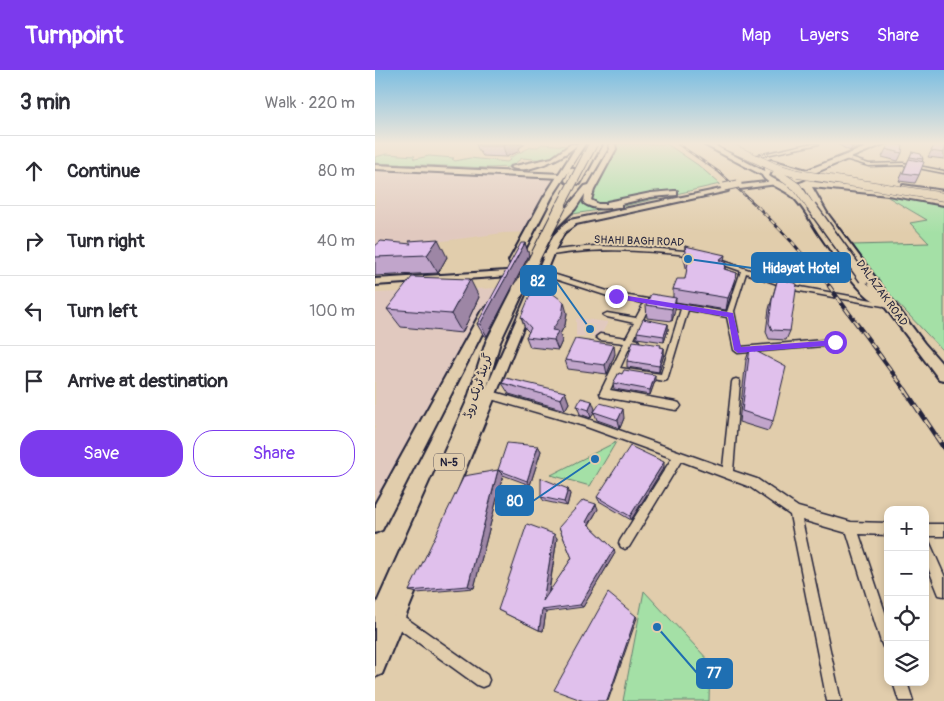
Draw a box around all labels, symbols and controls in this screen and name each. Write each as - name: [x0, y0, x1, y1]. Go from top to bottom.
- text: Turnpoint: [25, 21, 123, 50]
- text: Map: [742, 24, 771, 47]
- text: Layers: [799, 24, 849, 47]
- text: Share: [877, 24, 919, 47]
- text: 3 min: [20, 89, 70, 116]
- text: Walk · 220 m: [265, 93, 355, 113]
- icon: ahead: [20, 157, 48, 185]
- text: Continue: [67, 159, 140, 183]
- text: 80 m: [318, 161, 355, 181]
- icon: right: [20, 227, 48, 255]
- text: Turn right: [67, 229, 145, 253]
- text: 40 m: [317, 231, 355, 251]
- street label: SHAHI BAGH ROAD: [594, 233, 684, 249]
- callout: Hidayat Hotel: [752, 253, 850, 282]
- street label: DALAZAK ROAD: [854, 257, 910, 329]
- text: Hidayat Hotel: [762, 260, 840, 277]
- callout: 82: [521, 266, 556, 295]
- text: 82: [531, 273, 546, 290]
- route end: [605, 285, 628, 308]
- icon: left: [20, 297, 48, 325]
- text: Turn left: [67, 299, 137, 323]
- text: 100 m: [309, 301, 355, 321]
- route start: [824, 331, 847, 354]
- street label: گرینڈ ٹرنک روڈ: [460, 351, 496, 421]
- icon: arrive: [20, 367, 48, 395]
- text: Arrive at destination: [67, 369, 228, 393]
- button: Save: [20, 430, 183, 477]
- button: Share: [193, 430, 355, 477]
- road number: N-5: [434, 454, 464, 471]
- callout: 80: [496, 486, 533, 515]
- text: 80: [507, 493, 524, 510]
- map controls: [884, 506, 929, 686]
- button: +: [884, 506, 929, 551]
- button: −: [884, 551, 929, 596]
- button: locate: [884, 596, 929, 641]
- button: layers: [884, 641, 929, 686]
- callout: 77: [697, 659, 732, 688]
- text: 77: [707, 665, 722, 682]

